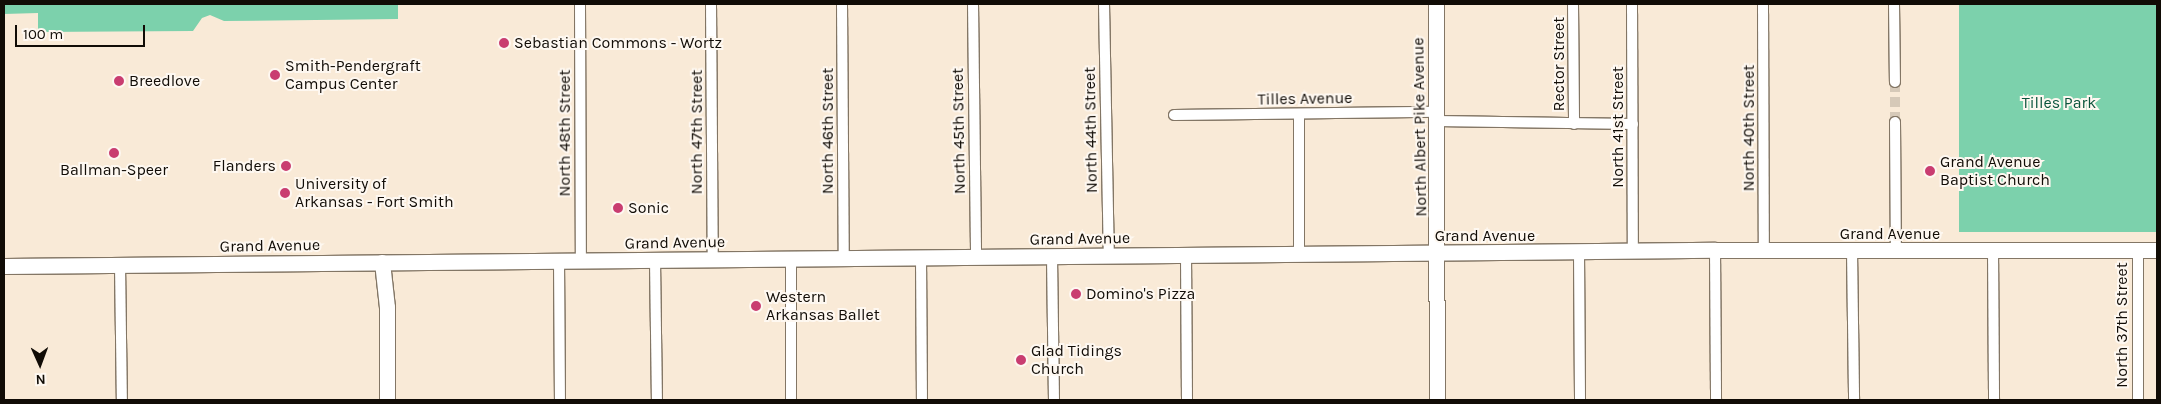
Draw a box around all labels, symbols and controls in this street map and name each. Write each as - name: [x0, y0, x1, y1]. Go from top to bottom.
- scale bar: [18, 15, 148, 47]
- street label: Rector Street: [1549, 17, 1569, 111]
- text: 100 m: [23, 25, 63, 43]
- place label: Sebastian Commons - Wortz: [514, 33, 722, 53]
- marker: Sebastian Commons - Wortz: [498, 37, 510, 49]
- street label: North Albert Pike Avenue: [1409, 37, 1431, 217]
- place label: Smith-Pendergraft Campus Center: [285, 56, 421, 94]
- street label: North 40th Street: [1739, 65, 1759, 191]
- street label: North 41st Street: [1608, 66, 1628, 188]
- street label: North 44th Street: [1080, 67, 1102, 193]
- street label: North 46th Street: [818, 68, 838, 194]
- street label: North 45th Street: [948, 68, 970, 194]
- marker: Smith-Pendergraft Campus Center: [269, 69, 281, 81]
- street label: North 48th Street: [555, 69, 575, 197]
- street label: North 47th Street: [687, 70, 707, 194]
- place label: Breedlove: [129, 71, 200, 91]
- marker: Breedlove: [113, 75, 125, 87]
- street label: Tilles Avenue: [1257, 89, 1353, 109]
- park label: Tilles Park: [2022, 93, 2096, 113]
- marker: Ballman-Speer: [108, 147, 120, 159]
- place label: Grand Avenue Baptist Church: [1940, 152, 2050, 190]
- place label: Flanders: [213, 156, 276, 176]
- place label: Ballman-Speer: [60, 160, 168, 180]
- marker: Flanders: [280, 160, 292, 172]
- marker: Grand Avenue Baptist Church: [1924, 165, 1936, 177]
- place label: University of Arkansas - Fort Smith: [295, 174, 454, 212]
- marker: University of Arkansas - Fort Smith: [279, 187, 291, 199]
- place label: Sonic: [628, 198, 669, 218]
- marker: Sonic: [612, 202, 624, 214]
- street label: Grand Avenue: [1840, 224, 1940, 244]
- street label: Grand Avenue: [1435, 226, 1535, 246]
- street label: Grand Avenue: [1030, 229, 1130, 249]
- street label: Grand Avenue: [625, 233, 725, 253]
- street label: Grand Avenue: [220, 236, 320, 256]
- street label: North 37th Street: [2112, 262, 2132, 388]
- place label: Domino's Pizza: [1086, 284, 1195, 304]
- place label: Western Arkansas Ballet: [766, 287, 880, 325]
- marker: Domino's Pizza: [1070, 288, 1082, 300]
- marker: Western Arkansas Ballet: [750, 300, 762, 312]
- north arrow: [15, 339, 65, 389]
- place label: Glad Tidings Church: [1031, 341, 1122, 379]
- marker: Glad Tidings Church: [1015, 354, 1027, 366]
- text: N: [35, 371, 46, 388]

